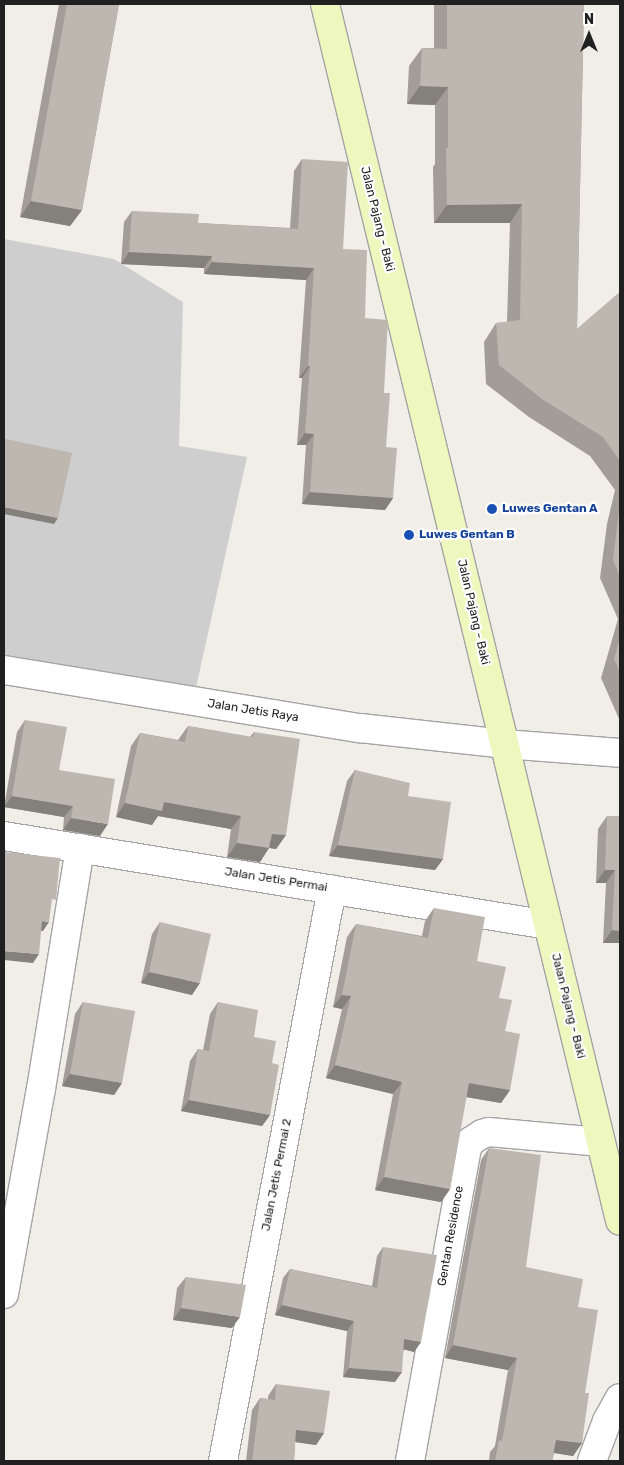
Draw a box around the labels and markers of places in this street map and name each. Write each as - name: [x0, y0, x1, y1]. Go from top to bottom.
- place label: Luwes Gentan A: [502, 502, 598, 516]
- marker: Luwes Gentan A: [486, 503, 498, 515]
- place label: Luwes Gentan B: [419, 528, 515, 542]
- marker: Luwes Gentan B: [403, 529, 415, 541]

